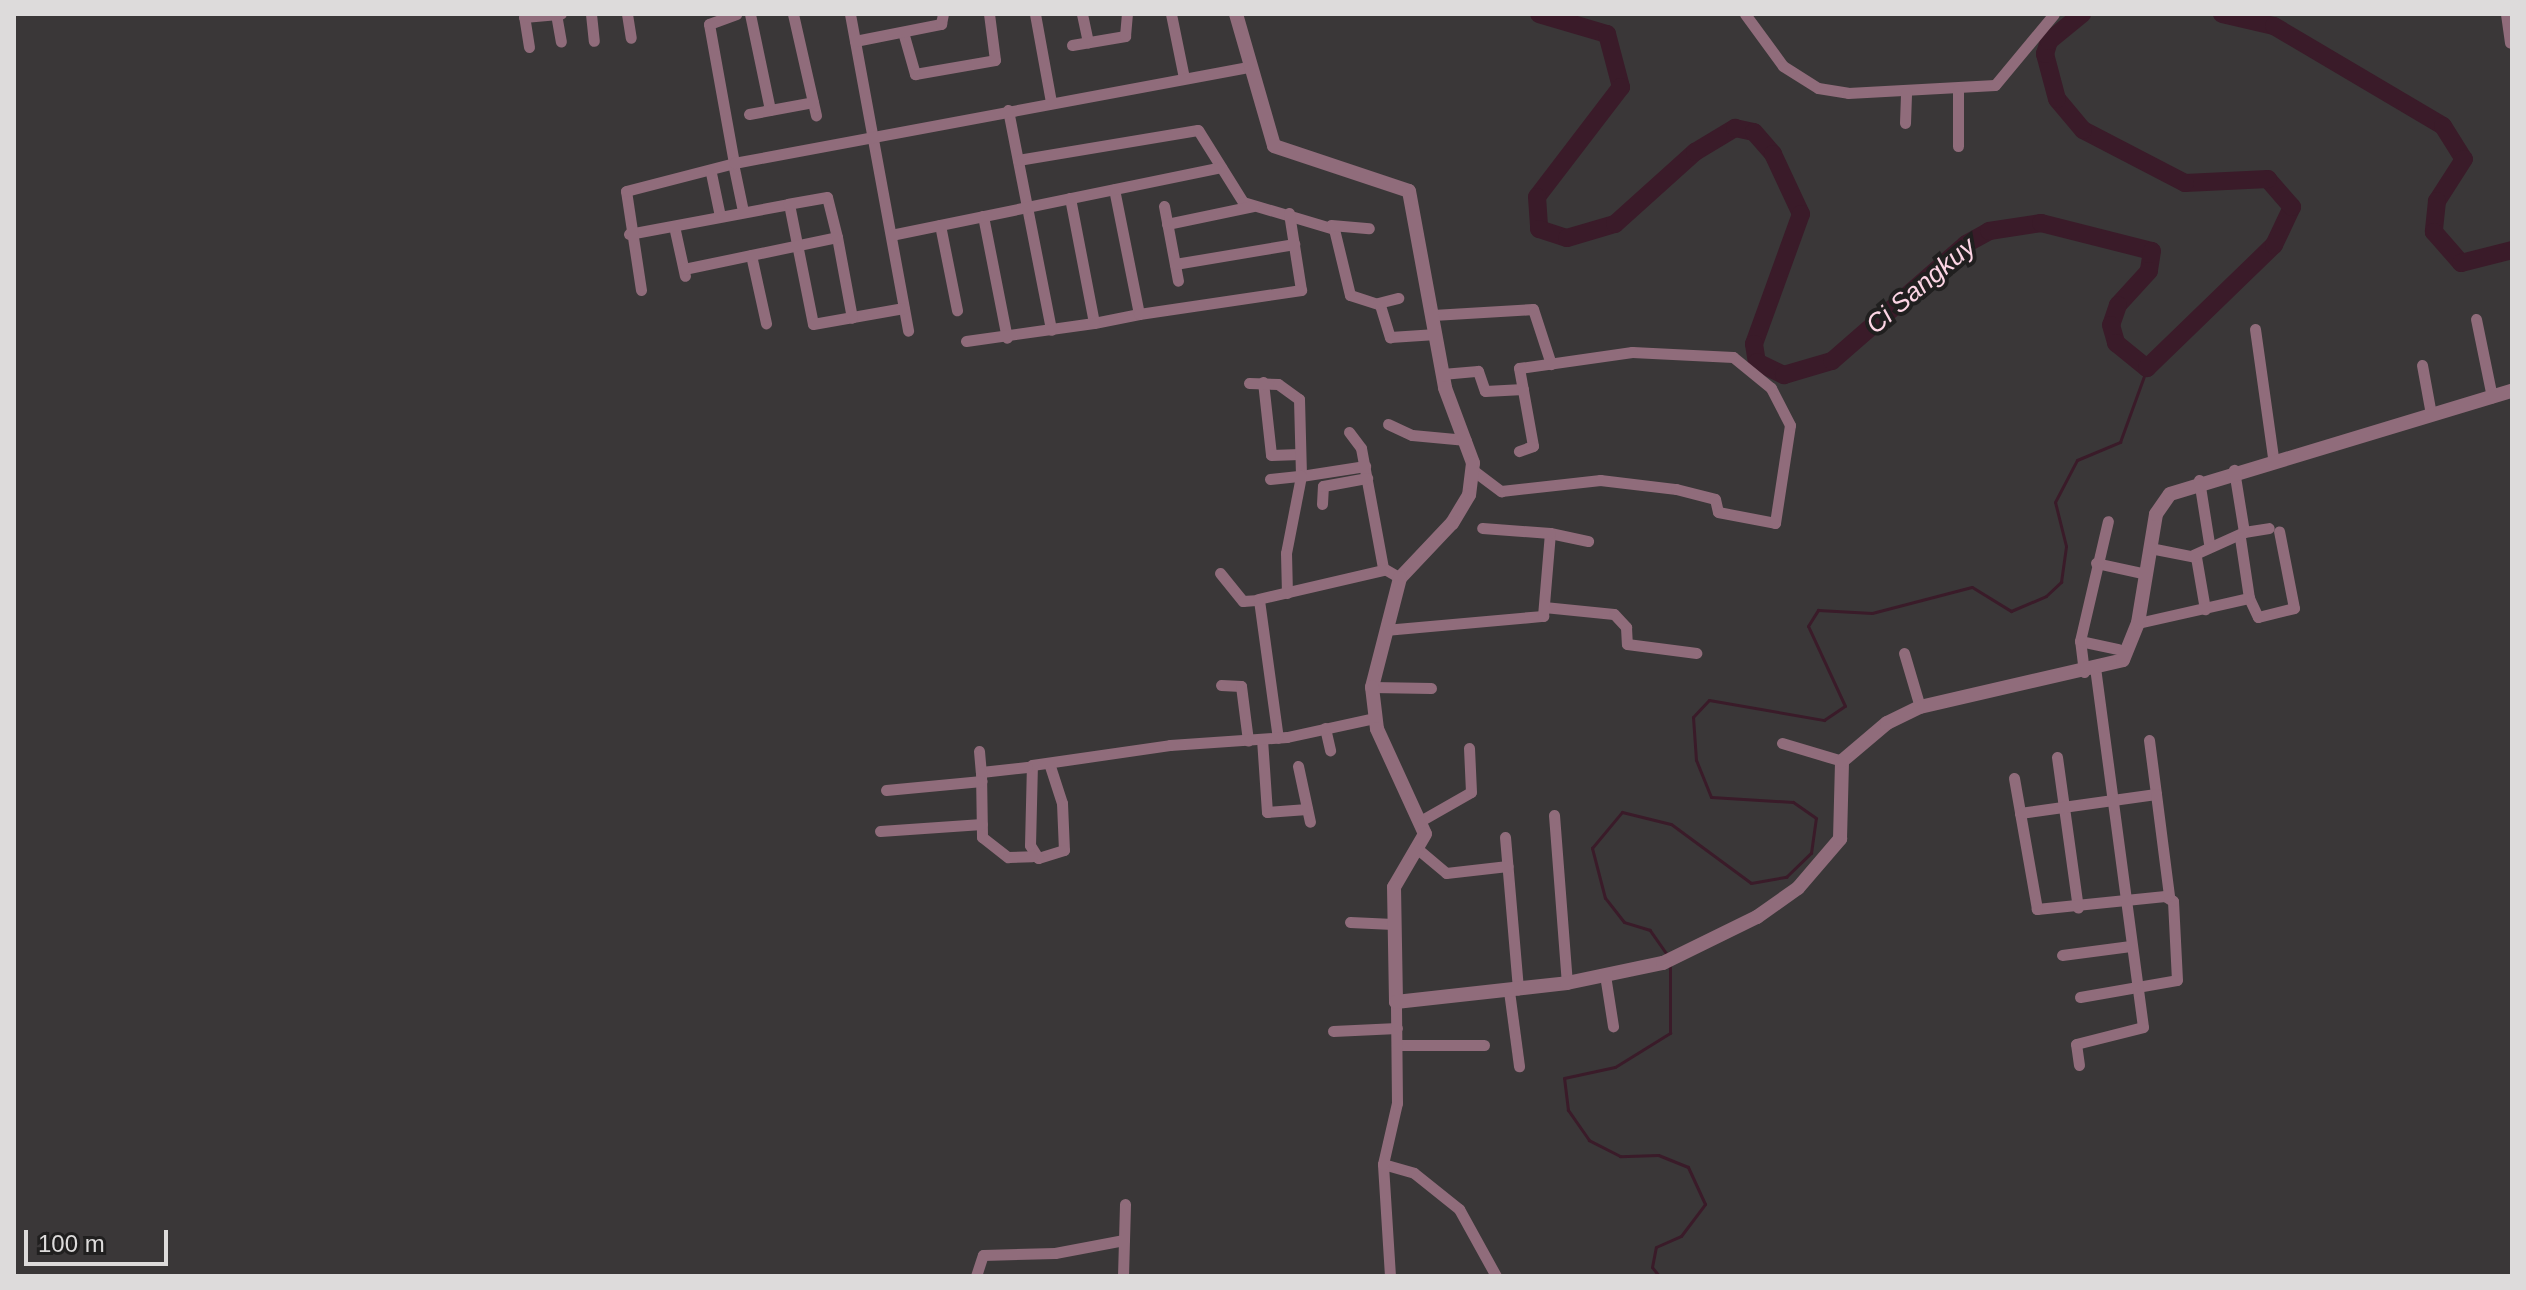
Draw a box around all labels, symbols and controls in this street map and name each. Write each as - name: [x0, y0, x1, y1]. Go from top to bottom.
- water label: Ci Sangkuy: [1860, 231, 1982, 341]
- scale bar: [28, 1214, 172, 1264]
- text: 100 m: [38, 1230, 105, 1257]

